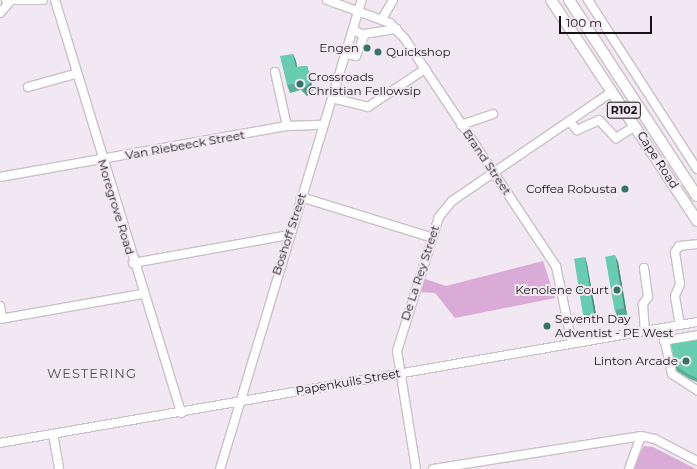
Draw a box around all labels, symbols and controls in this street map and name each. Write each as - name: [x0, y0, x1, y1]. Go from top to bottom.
- scale bar: [561, 8, 654, 34]
- text: 100 m: [566, 15, 602, 30]
- place label: Engen: [319, 41, 359, 55]
- marker: Engen: [362, 43, 372, 53]
- place label: Quickshop: [386, 45, 451, 59]
- marker: Quickshop: [373, 47, 383, 57]
- place label: Crossroads Christian Fellowsip: [308, 70, 421, 98]
- marker: Crossroads Christian Fellowsip: [295, 79, 305, 89]
- road number: R102: [606, 101, 642, 119]
- street label: Brand Street: [460, 126, 514, 198]
- street label: Van Riebeeck Street: [124, 127, 246, 163]
- street label: Cape Road: [634, 129, 682, 191]
- street label: Moregrove Road: [95, 157, 137, 257]
- place label: Coffea Robusta: [526, 182, 617, 196]
- marker: Coffea Robusta: [620, 184, 630, 194]
- street label: Boshoff Street: [269, 191, 309, 277]
- street label: De La Rey Street: [398, 224, 442, 322]
- place label: Kenolene Court: [515, 283, 609, 297]
- marker: Kenolene Court: [612, 285, 622, 295]
- place label: Seventh Day Adventist - PE West: [555, 312, 673, 340]
- marker: Seventh Day Adventist - PE West: [542, 321, 552, 331]
- place label: Linton Arcade: [594, 354, 678, 368]
- marker: Linton Arcade: [681, 356, 691, 366]
- district label: WESTERING: [47, 365, 137, 381]
- street label: Papenkuils Street: [295, 366, 401, 398]

